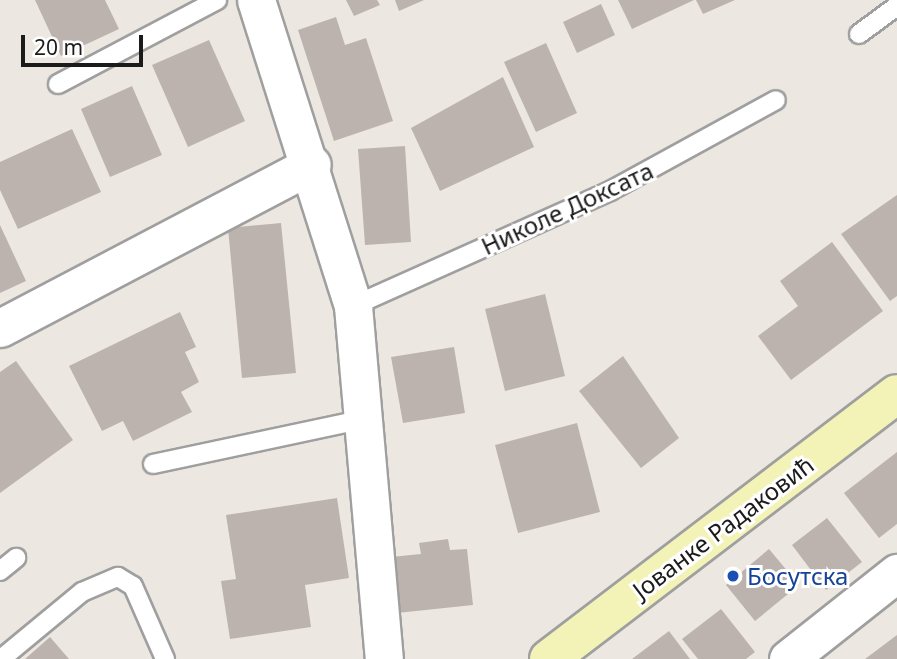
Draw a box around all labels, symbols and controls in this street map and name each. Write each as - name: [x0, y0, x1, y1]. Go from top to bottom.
- scale bar: [24, 21, 147, 65]
- text: 20 m: [34, 33, 83, 61]
- street label: Николе Доксата: [477, 156, 657, 260]
- street label: Јованке Радаковић: [627, 450, 819, 604]
- place label: Босутска: [747, 562, 848, 590]
- marker: Босутска: [725, 568, 741, 584]

